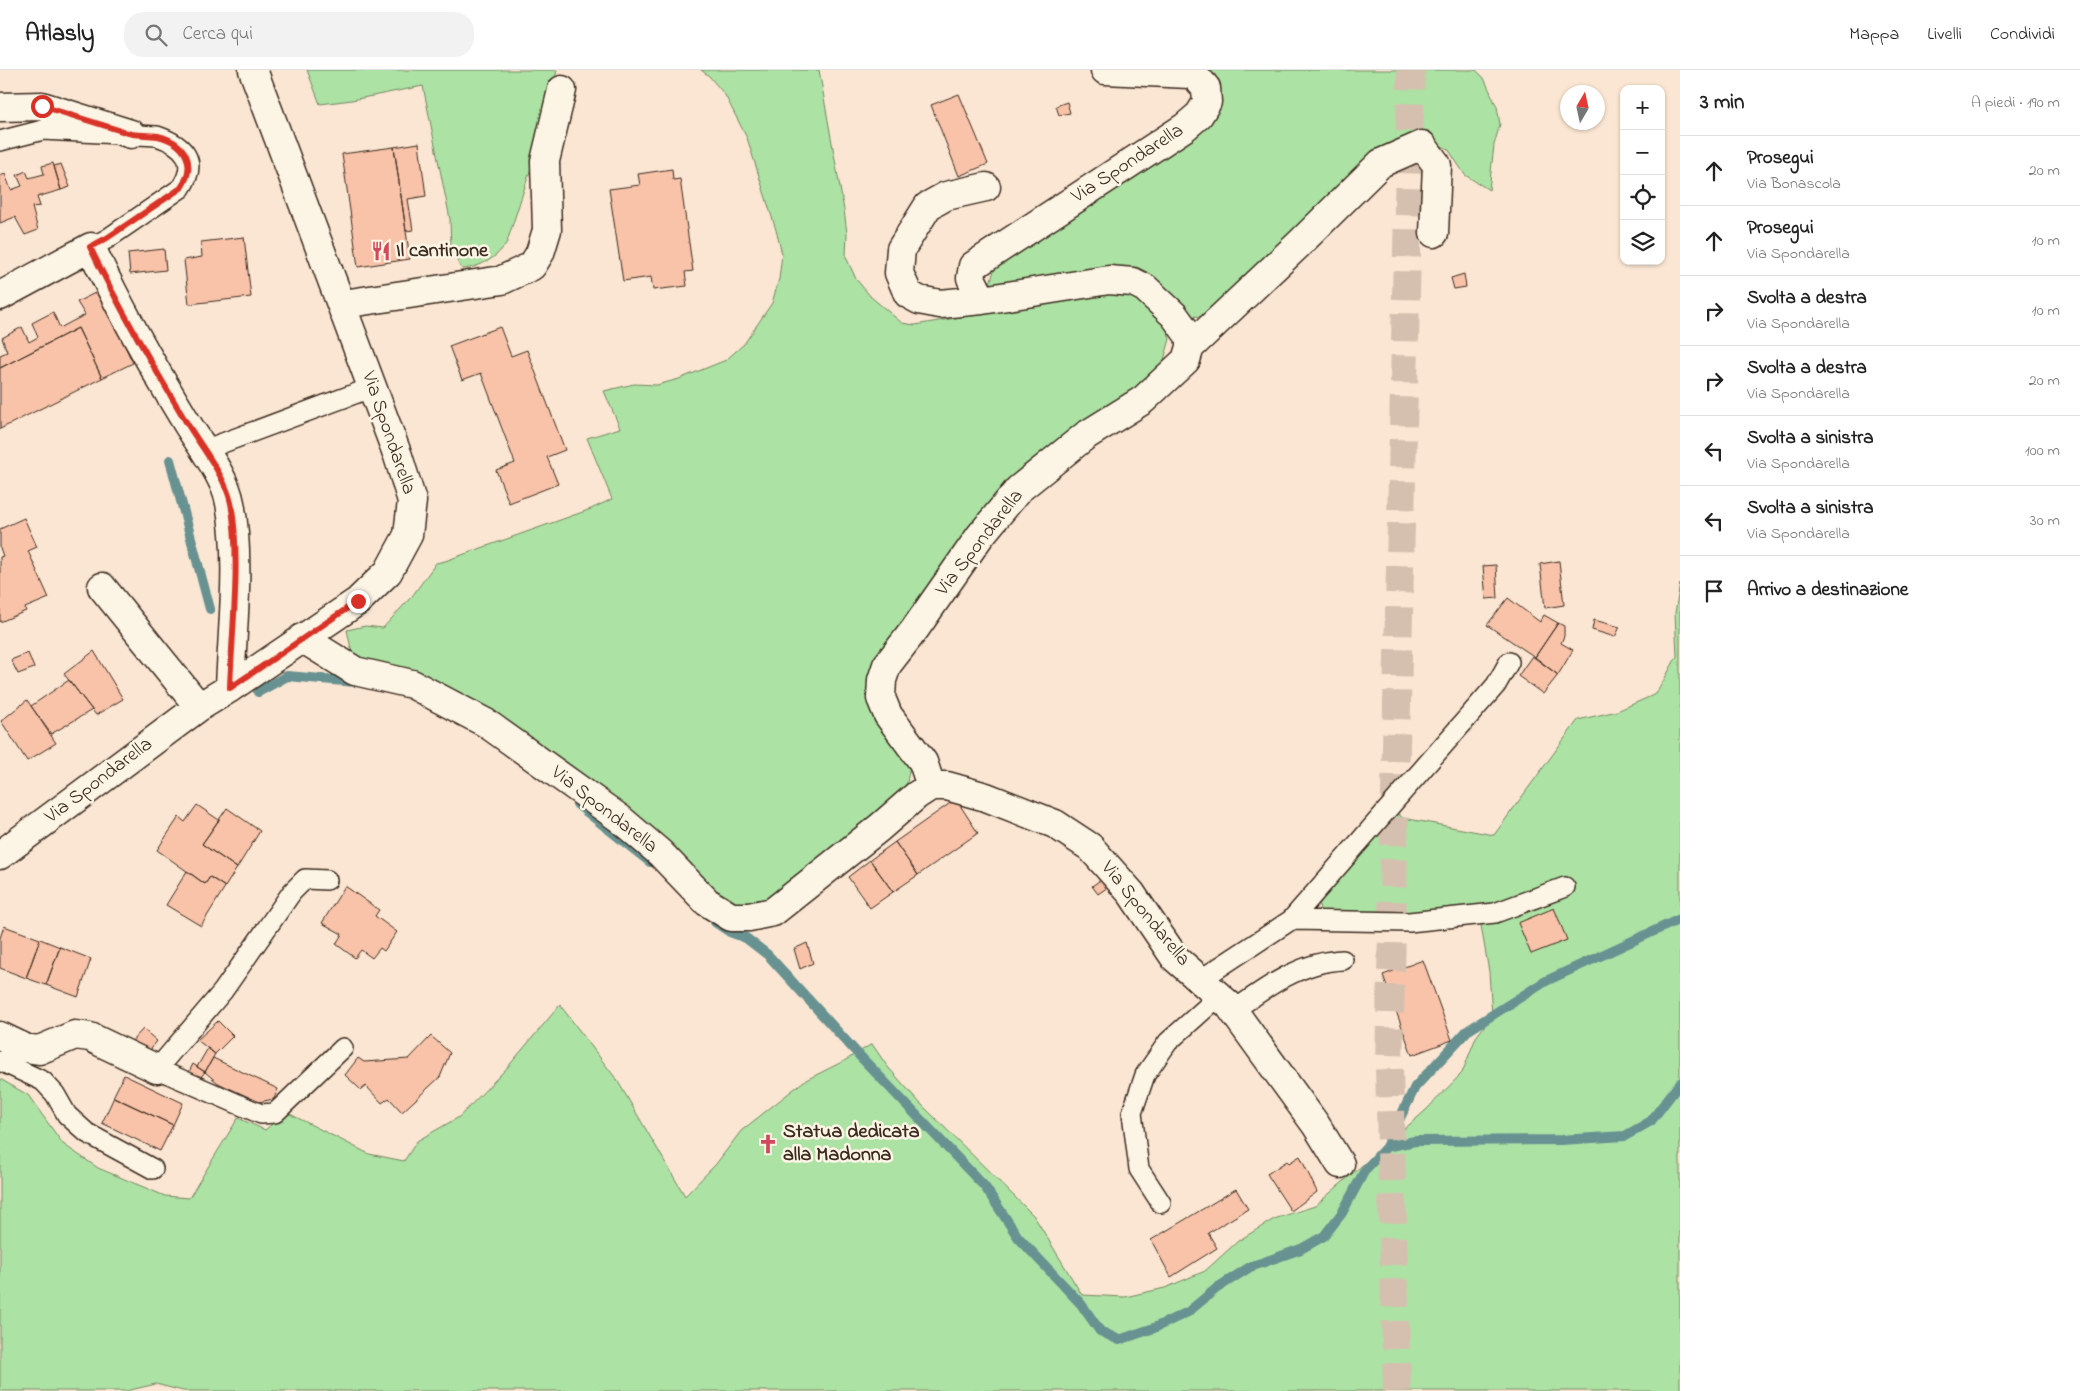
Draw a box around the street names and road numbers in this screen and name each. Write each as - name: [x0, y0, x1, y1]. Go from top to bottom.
- street label: Via Spondarella: [1065, 117, 1190, 212]
- street label: Via Spondarella: [353, 367, 423, 498]
- street label: Via Spondarella: [928, 483, 1031, 603]
- street label: Via Spondarella: [38, 731, 159, 832]
- street label: Via Spondarella: [544, 758, 664, 861]
- street label: Via Spondarella: [1093, 854, 1197, 973]

